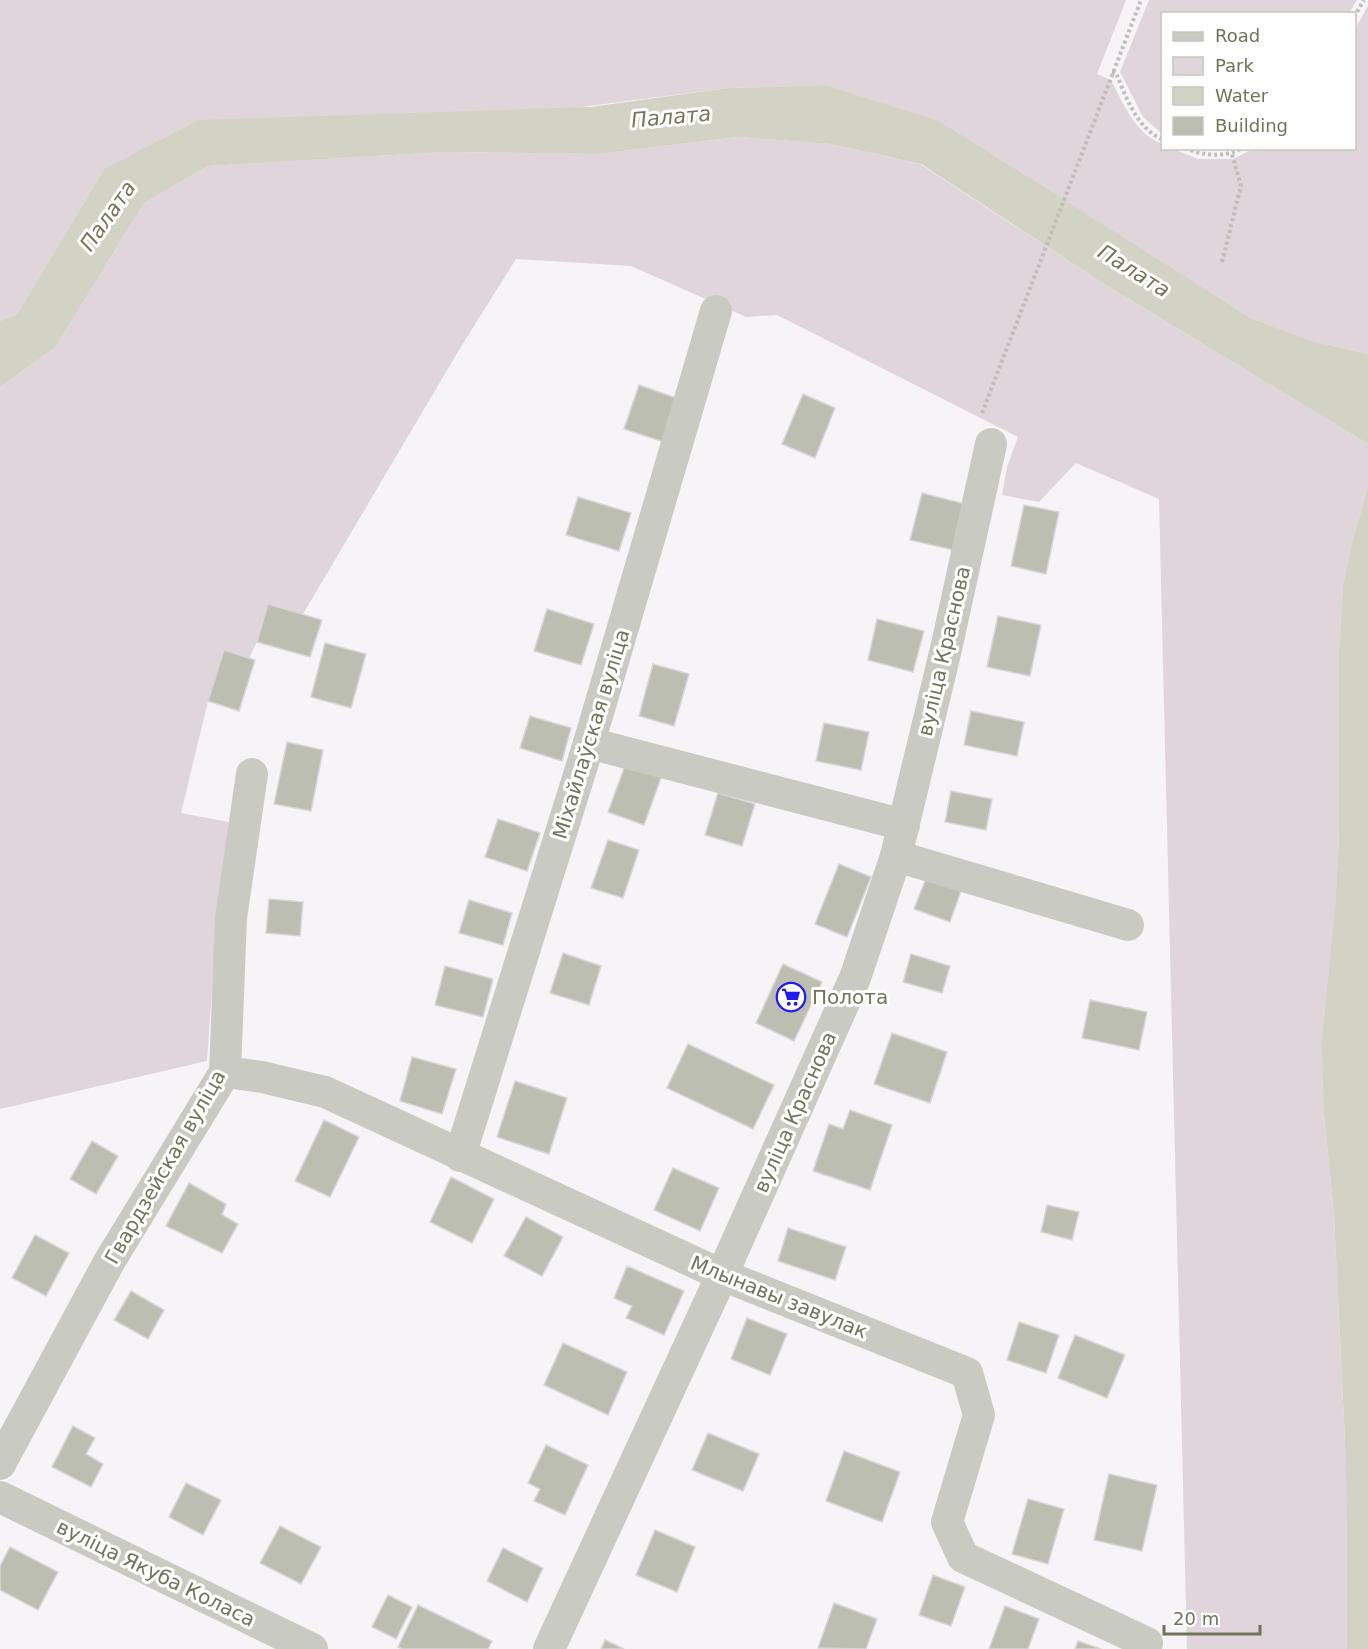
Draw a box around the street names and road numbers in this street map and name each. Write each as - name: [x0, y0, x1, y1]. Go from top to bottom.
- street label: вуліца Краснова: [913, 564, 975, 738]
- street label: Міхайлаўская вуліца: [548, 626, 634, 842]
- street label: вуліца Краснова: [749, 1028, 841, 1196]
- street label: Гвардзейская вуліца: [100, 1066, 230, 1268]
- street label: Млынавы завулак: [687, 1251, 871, 1343]
- street label: вуліца Якуба Коласа: [53, 1515, 259, 1631]

